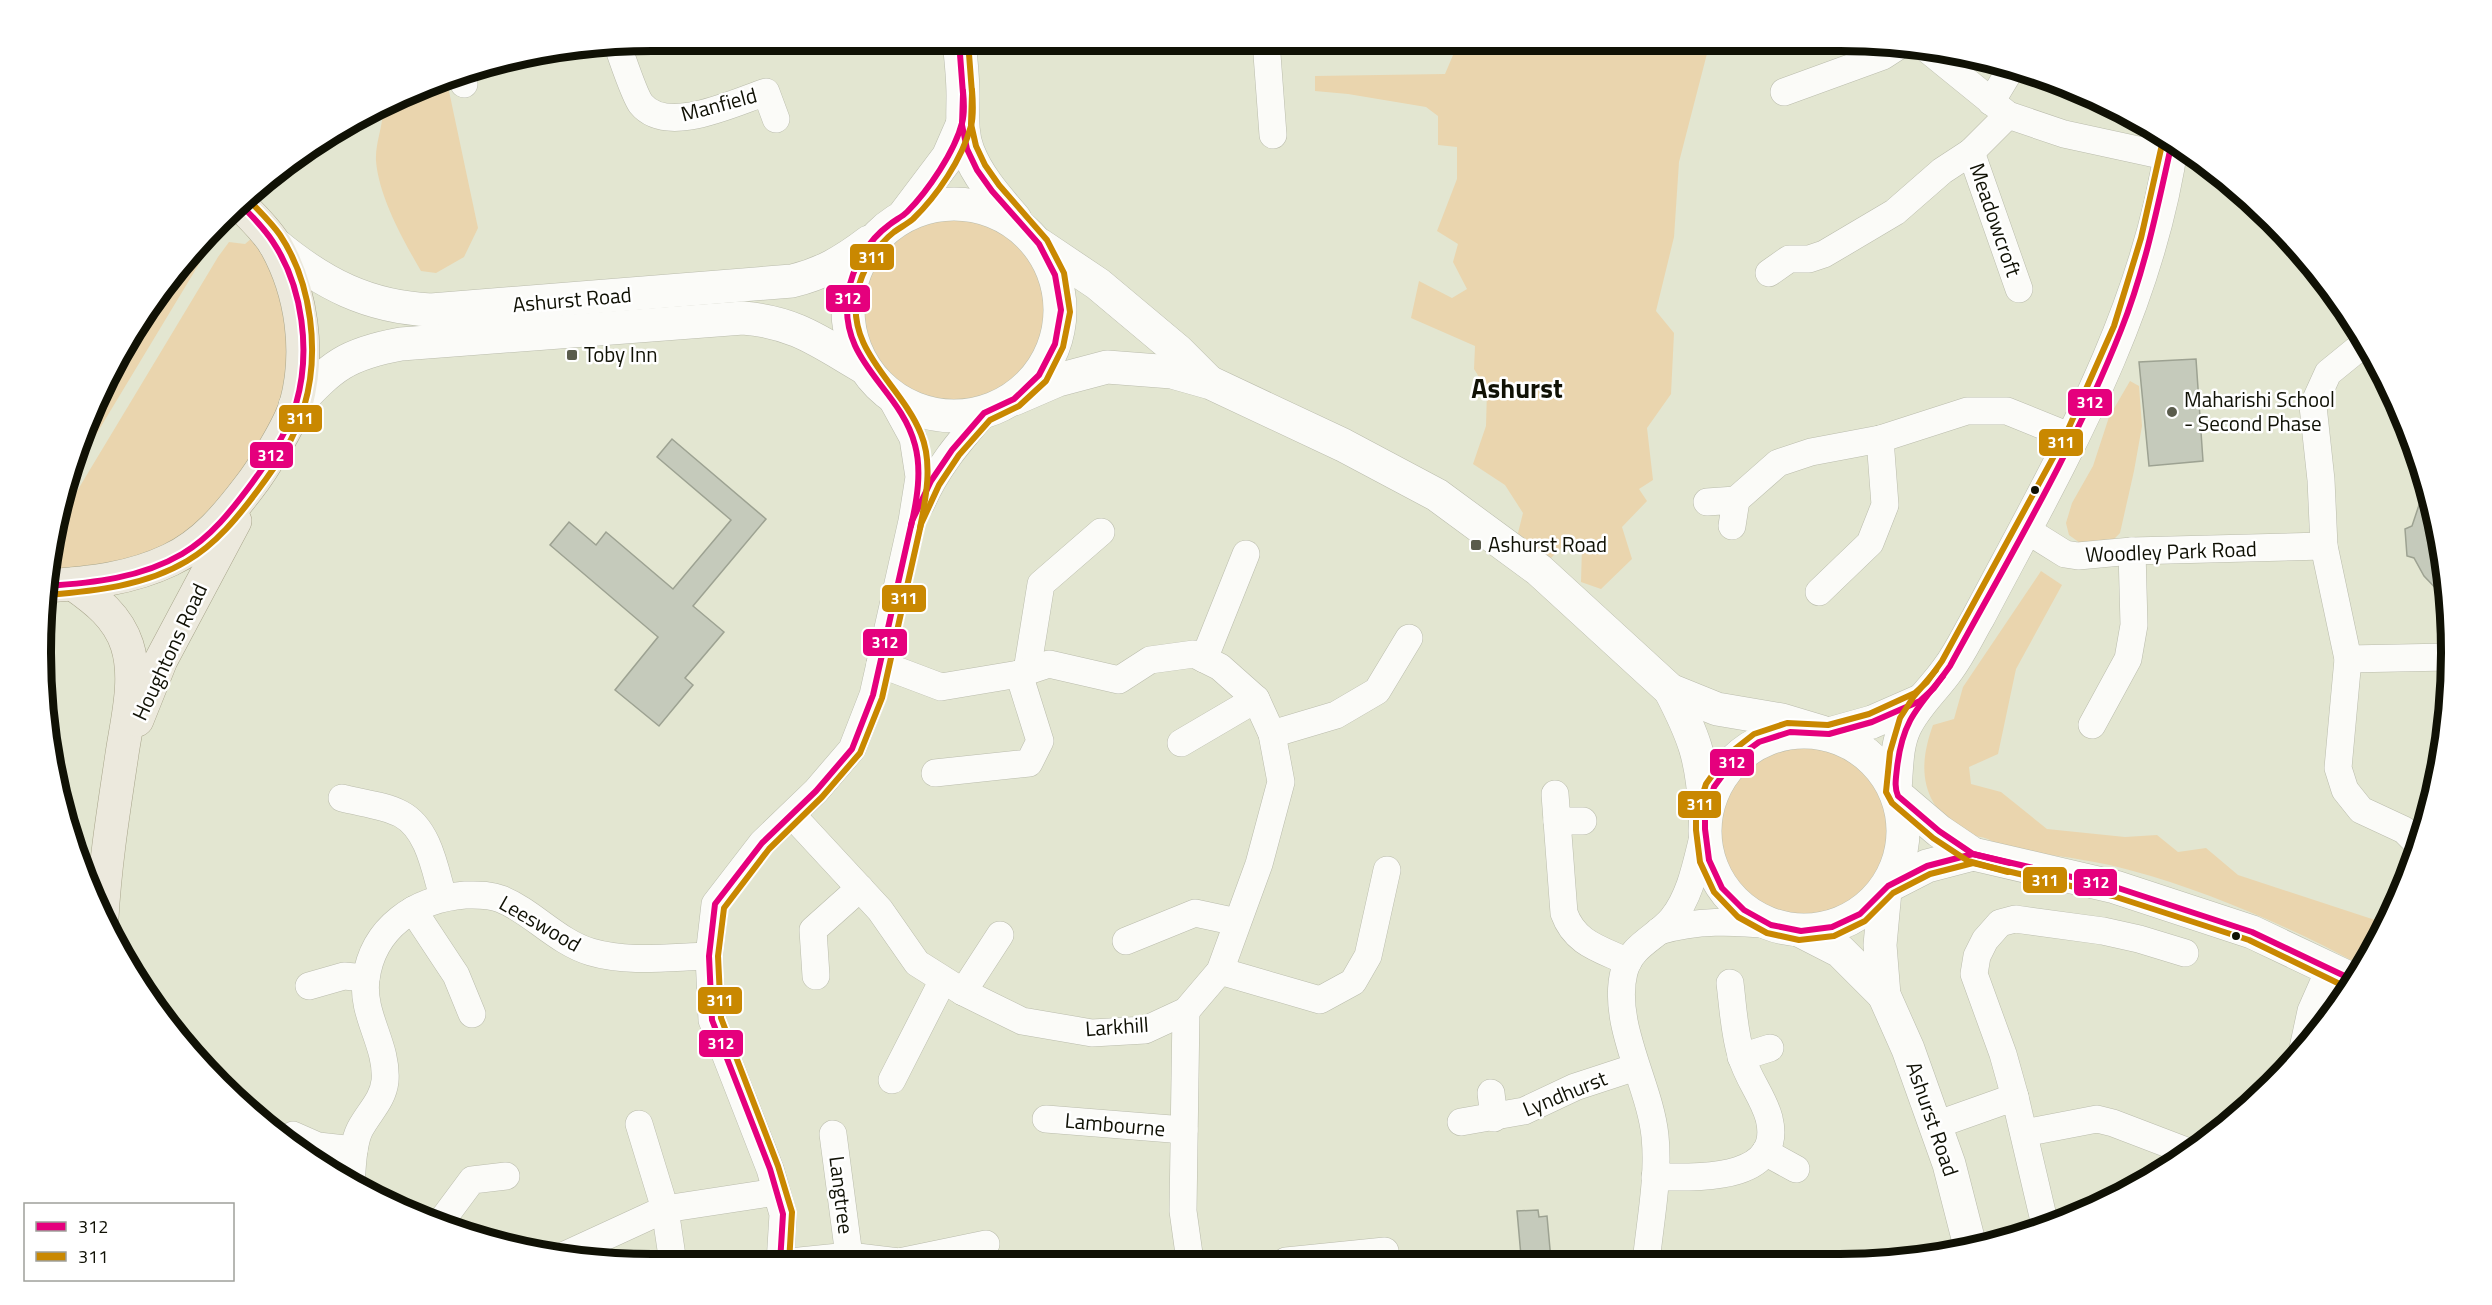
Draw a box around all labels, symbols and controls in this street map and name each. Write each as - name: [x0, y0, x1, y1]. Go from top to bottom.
- street label: Manfield: [677, 79, 760, 130]
- street label: Meadowcroft: [1962, 159, 2031, 281]
- line badge: 311: [849, 243, 895, 271]
- text: 311: [859, 245, 885, 269]
- street label: Ashurst Road: [511, 278, 633, 320]
- line badge: 312: [825, 284, 871, 313]
- text: 312: [835, 286, 861, 310]
- place label: Toby Inn: [584, 338, 658, 370]
- marker: Toby Inn: [565, 348, 579, 362]
- district label: Ashurst: [1471, 367, 1563, 408]
- place label: Maharishi School - Second Phase: [2184, 383, 2335, 439]
- line badge: 312: [2067, 388, 2113, 417]
- text: 312: [2077, 390, 2103, 414]
- line badge: 311: [278, 404, 323, 433]
- marker: Maharishi School - Second Phase: [2165, 405, 2179, 419]
- text: 311: [287, 406, 313, 430]
- line badge: 311: [2038, 428, 2084, 457]
- text: 311: [2048, 430, 2074, 454]
- line badge: 312: [249, 441, 294, 469]
- text: 312: [258, 443, 284, 467]
- unlabelled marker: [2029, 484, 2041, 496]
- place label: Ashurst Road: [1488, 528, 1607, 560]
- street label: Woodley Park Road: [2085, 532, 2257, 570]
- marker: Ashurst Road: [1469, 538, 1483, 552]
- street label: Houghtons Road: [123, 578, 215, 725]
- line badge: 311: [881, 584, 927, 613]
- text: 311: [891, 586, 917, 610]
- line badge: 312: [862, 628, 908, 657]
- text: 312: [872, 630, 898, 654]
- line badge: 312: [1709, 748, 1755, 777]
- text: 312: [1719, 750, 1745, 774]
- line badge: 311: [1677, 790, 1722, 819]
- text: 311: [1687, 792, 1713, 816]
- line badge: 311: [2022, 866, 2068, 894]
- text: 311: [2032, 868, 2058, 892]
- line badge: 312: [2073, 868, 2118, 897]
- text: 312: [2083, 870, 2109, 894]
- street label: Leeswood: [494, 887, 587, 959]
- unlabelled marker: [2230, 930, 2242, 942]
- line badge: 311: [697, 986, 743, 1015]
- text: 311: [707, 988, 733, 1012]
- street label: Larkhill: [1084, 1008, 1150, 1044]
- line badge: 312: [698, 1029, 744, 1058]
- text: 312: [708, 1031, 734, 1055]
- street label: Ashurst Road: [1898, 1057, 1967, 1180]
- street label: Lyndhurst: [1518, 1061, 1612, 1124]
- street label: Lambourne: [1064, 1104, 1167, 1144]
- street label: Langtree: [821, 1154, 863, 1236]
- legend: [24, 1203, 234, 1281]
- text: 312: [78, 1213, 108, 1240]
- text: 311: [78, 1243, 108, 1270]

